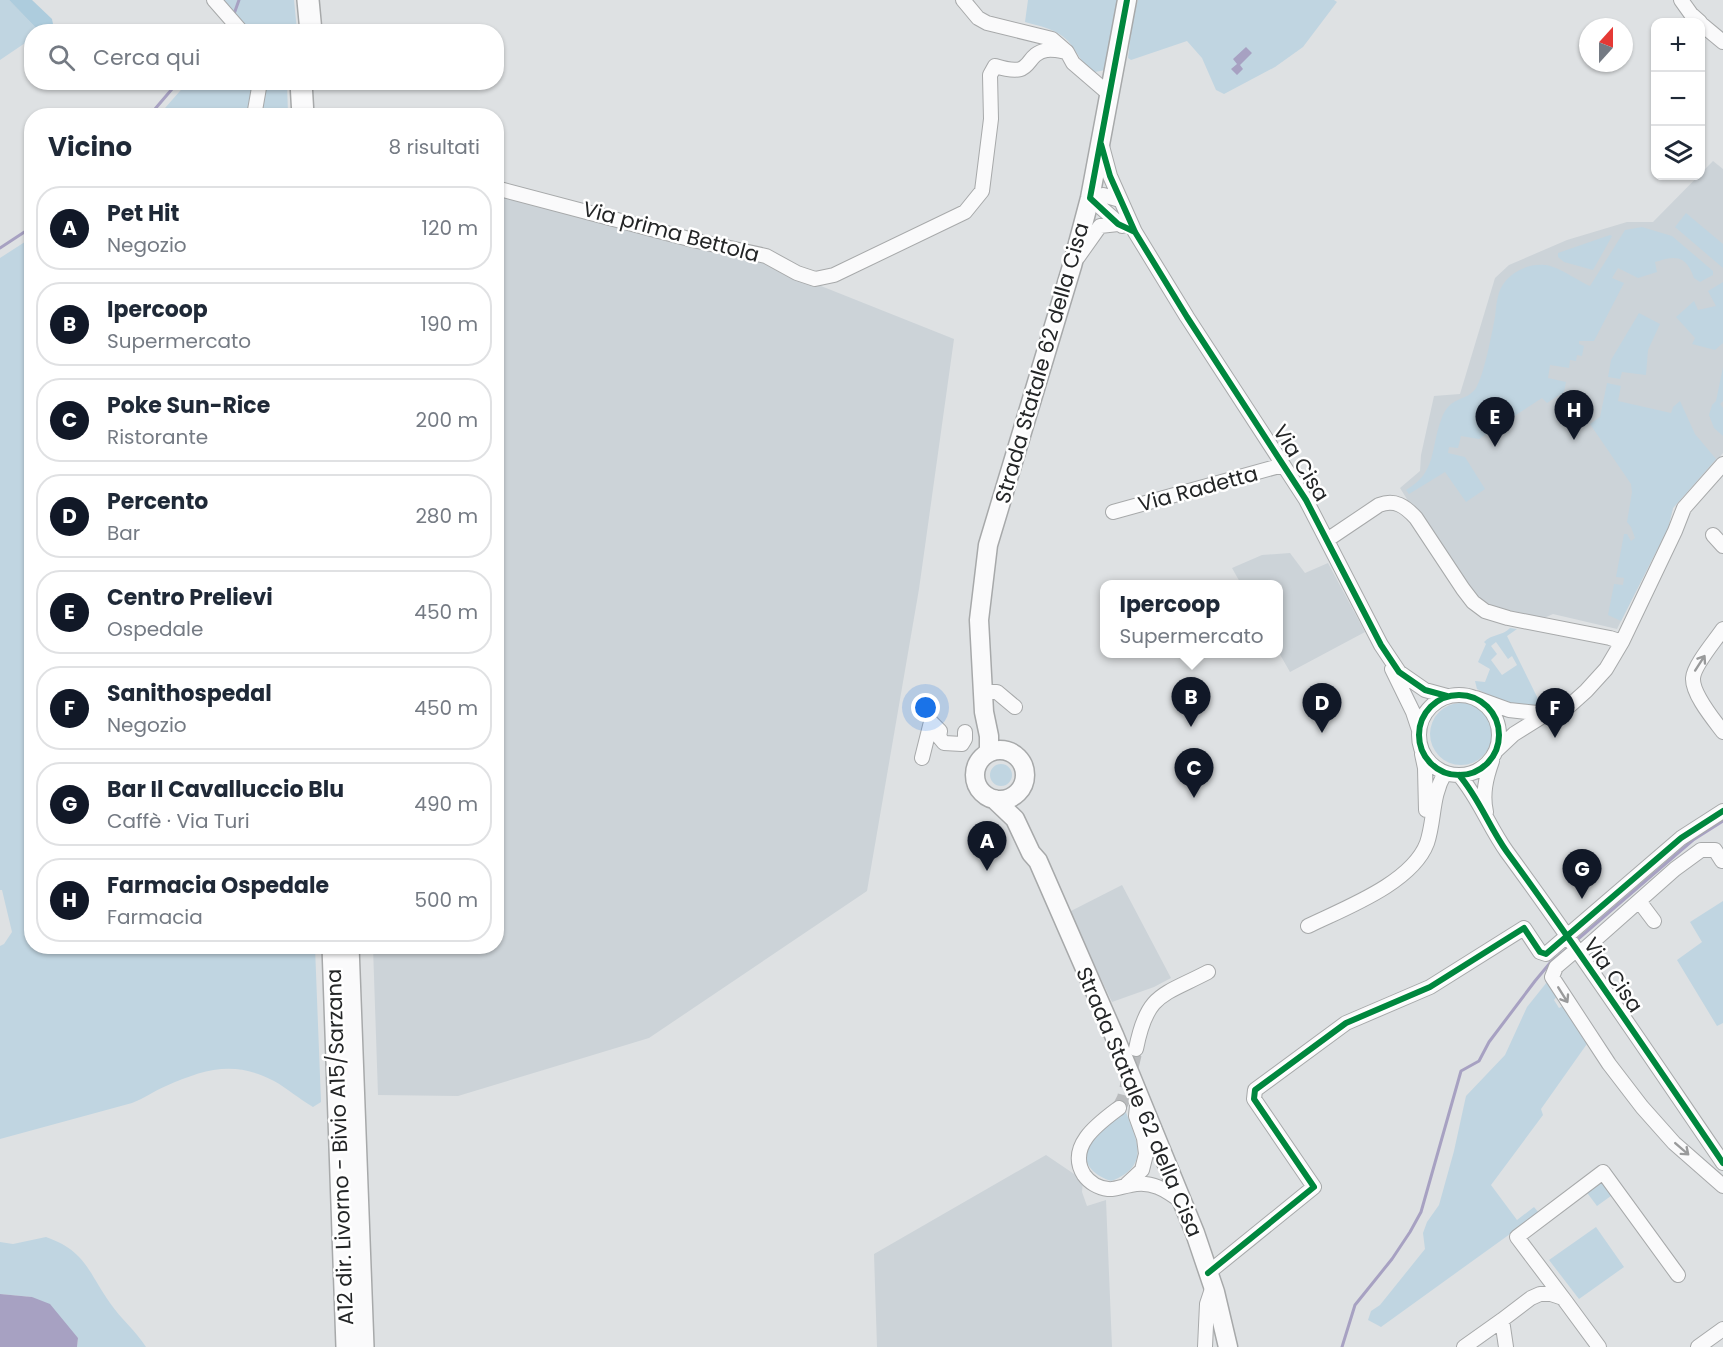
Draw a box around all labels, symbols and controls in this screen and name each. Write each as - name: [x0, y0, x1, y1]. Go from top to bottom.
- north arrow: [1579, 18, 1633, 72]
- map controls: [1651, 18, 1705, 180]
- button: +: [1651, 18, 1705, 72]
- search box: [24, 24, 504, 90]
- icon: search: [45, 41, 78, 74]
- text: Cerca qui: [93, 42, 200, 73]
- button: −: [1651, 72, 1705, 126]
- button: layers: [1651, 126, 1705, 180]
- text: Vicino: [48, 129, 132, 165]
- text: 8 risultati: [389, 133, 480, 161]
- street label: Via prima Bettola: [580, 194, 763, 269]
- text: Pet Hit: [107, 198, 179, 229]
- text: A: [62, 214, 77, 242]
- text: 120 m: [422, 214, 478, 242]
- street label: Strada Statale 62 della Cisa: [988, 219, 1096, 507]
- text: Negozio: [107, 231, 187, 259]
- text: Ipercoop: [107, 294, 208, 325]
- text: B: [63, 310, 76, 338]
- text: 190 m: [421, 310, 478, 338]
- text: Supermercato: [107, 327, 251, 355]
- text: Poke Sun-Rice: [107, 390, 270, 421]
- pin: H: [1554, 390, 1594, 440]
- pin: E: [1476, 398, 1514, 447]
- text: C: [62, 406, 77, 434]
- text: 200 m: [415, 406, 478, 434]
- street label: Via Cisa: [1266, 419, 1336, 507]
- text: Ristorante: [107, 423, 208, 451]
- street label: Via Radetta: [1135, 459, 1261, 518]
- text: Percento: [107, 486, 208, 517]
- text: D: [62, 502, 77, 530]
- text: 280 m: [415, 502, 478, 530]
- text: Bar: [107, 519, 140, 547]
- popup: [1100, 580, 1283, 658]
- text: Centro Prelievi: [107, 582, 273, 613]
- text: Ipercoop: [1119, 589, 1220, 620]
- text: E: [64, 598, 75, 626]
- text: 450 m: [414, 598, 478, 626]
- text: Ospedale: [107, 615, 203, 643]
- text: Supermercato: [1119, 622, 1264, 650]
- one-way arrow: [1694, 655, 1707, 672]
- text: Sanithospedal: [107, 678, 272, 709]
- pin: B: [1172, 678, 1210, 727]
- pin: D: [1302, 684, 1342, 733]
- pin: F: [1536, 688, 1574, 738]
- your location: [911, 693, 940, 722]
- text: F: [64, 694, 75, 722]
- text: 450 m: [414, 694, 478, 722]
- text: Negozio: [107, 711, 187, 739]
- pin: C: [1174, 748, 1214, 798]
- text: Bar Il Cavalluccio Blu: [107, 774, 344, 805]
- text: G: [62, 790, 77, 818]
- text: 490 m: [414, 790, 478, 818]
- text: Caffè · Via Turi: [107, 807, 250, 835]
- pin: A: [968, 822, 1006, 871]
- pin: G: [1562, 850, 1602, 899]
- text: Farmacia Ospedale: [107, 870, 329, 901]
- text: H: [62, 886, 77, 914]
- text: 500 m: [414, 886, 478, 914]
- text: Farmacia: [107, 903, 203, 931]
- street label: Via Cisa: [1577, 931, 1650, 1018]
- street label: Strada Statale 62 della Cisa: [1069, 962, 1210, 1241]
- street label: A12 dir. Livorno - Bivio A15/Sarzana: [319, 968, 360, 1326]
- one-way arrow: [1557, 987, 1569, 1003]
- one-way arrow: [1674, 1143, 1690, 1156]

